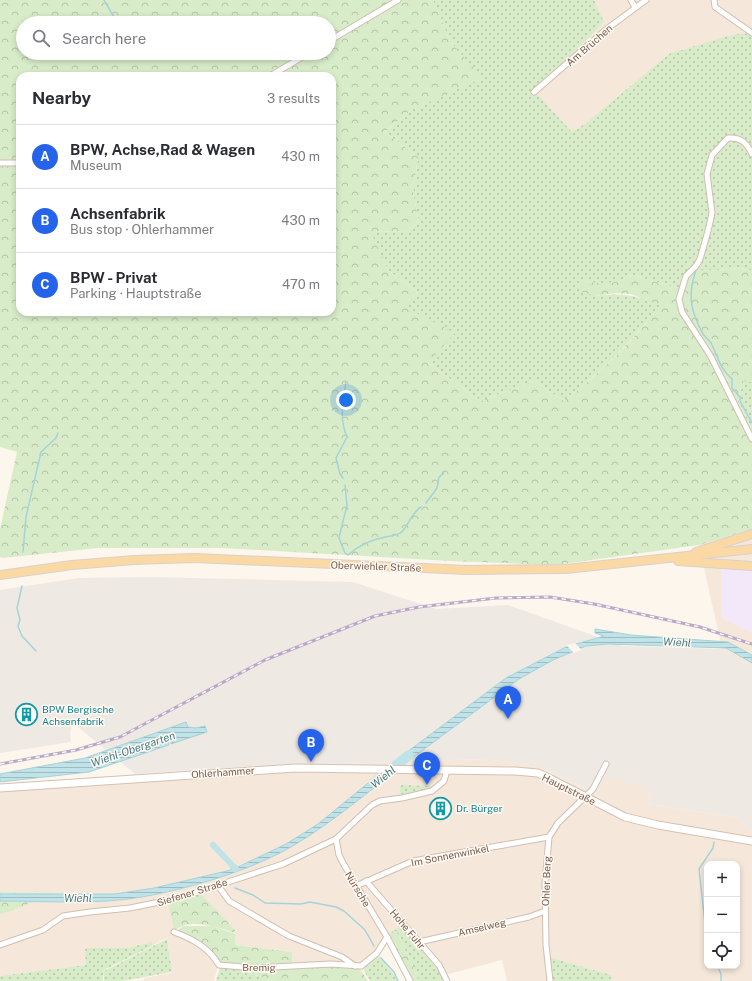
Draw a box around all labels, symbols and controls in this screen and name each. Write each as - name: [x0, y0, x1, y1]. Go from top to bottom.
- search box: [16, 16, 336, 60]
- street label: Am Brüchen: [563, 22, 615, 68]
- icon: search: [30, 27, 52, 49]
- text: Search here: [62, 30, 146, 47]
- text: Nearby: [32, 88, 91, 108]
- text: 3 results: [267, 91, 320, 106]
- text: BPW, Achse,Rad & Wagen: [70, 141, 255, 158]
- text: A: [40, 149, 50, 164]
- text: 430 m: [281, 149, 320, 164]
- text: Museum: [70, 158, 122, 173]
- text: Achsenfabrik: [70, 205, 166, 222]
- text: B: [41, 213, 49, 228]
- text: 430 m: [281, 213, 320, 228]
- text: Bus stop · Ohlerhammer: [70, 222, 214, 237]
- text: BPW - Privat: [70, 269, 157, 286]
- text: C: [40, 277, 50, 292]
- text: 470 m: [282, 277, 320, 292]
- text: Parking · Hauptstraße: [70, 286, 202, 301]
- your location: [336, 390, 356, 410]
- street label: Oberwiehler Straße: [330, 558, 422, 574]
- water label: Wiehl: [663, 635, 691, 649]
- pin: A: [495, 686, 521, 719]
- building icon: BPW Bergische Achsenfabrik: [14, 702, 40, 728]
- place label: BPW Bergische Achsenfabrik: [42, 703, 114, 727]
- water label: Wiehl-Obergarten: [89, 729, 177, 769]
- pin: B: [298, 729, 324, 762]
- pin: C: [414, 752, 440, 785]
- water label: Wiehl: [368, 763, 398, 791]
- street label: Ohlerhammer: [191, 764, 255, 780]
- street label: Hauptstraße: [540, 771, 598, 807]
- building icon: Dr. Bürger: [428, 795, 454, 821]
- place label: Dr. Bürger: [456, 802, 503, 814]
- street label: Im Sonnenwinkel: [410, 842, 490, 868]
- street label: Ohler Berg: [539, 856, 553, 906]
- map controls: [704, 861, 740, 969]
- button: +: [704, 861, 740, 897]
- street label: Nürsche: [343, 869, 373, 909]
- street label: Siefener Straße: [155, 875, 229, 908]
- water label: Wiehl: [64, 892, 92, 904]
- button: −: [704, 897, 740, 933]
- street label: Hohe Fuhr: [388, 907, 428, 951]
- street label: Amselweg: [457, 916, 507, 938]
- button: locate: [704, 933, 740, 969]
- street label: Bremig: [242, 961, 276, 973]

